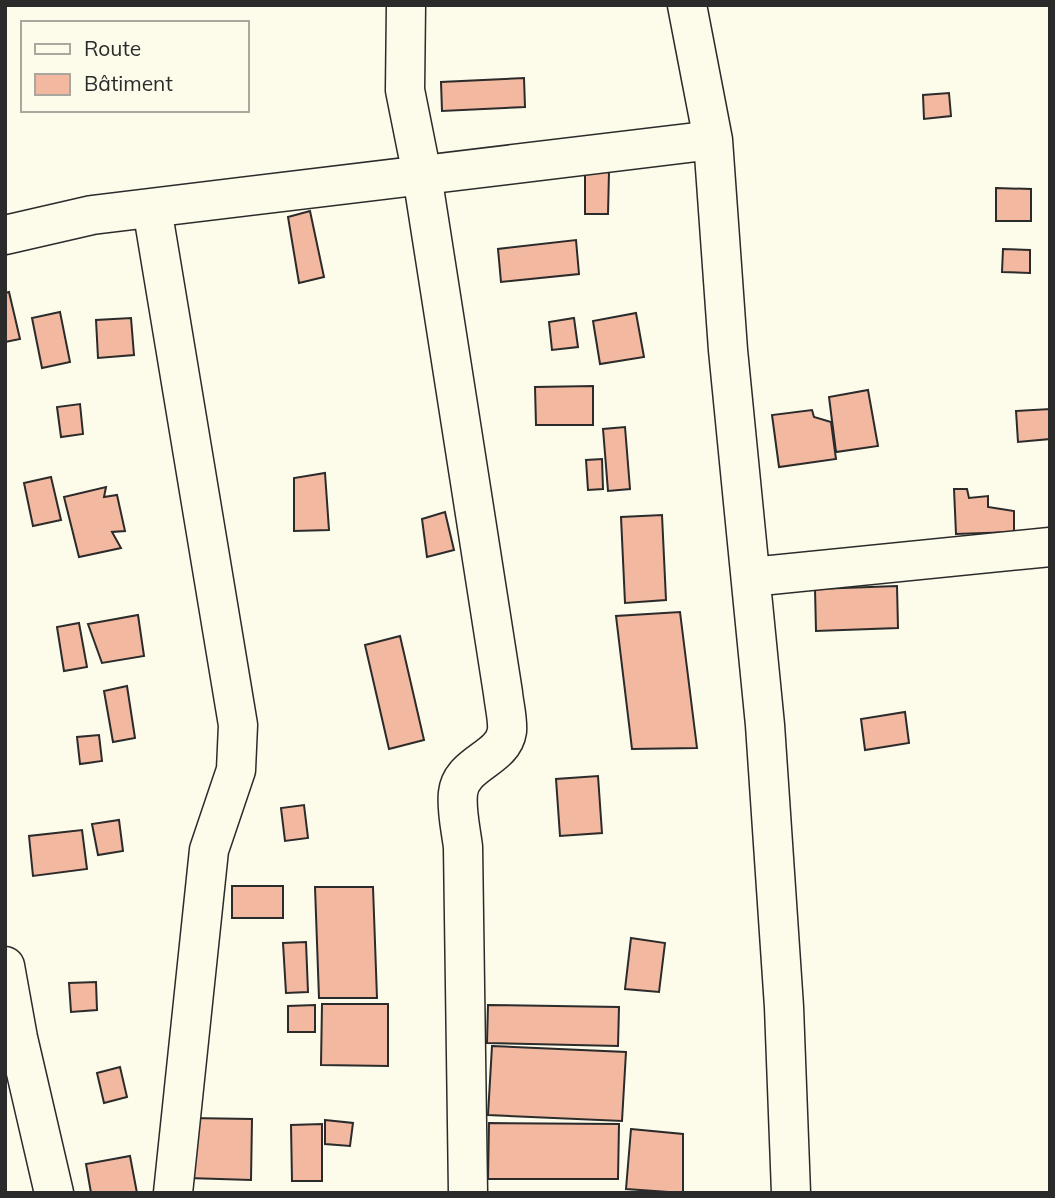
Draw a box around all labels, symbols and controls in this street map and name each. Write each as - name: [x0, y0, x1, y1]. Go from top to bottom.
- legend: [21, 21, 248, 112]
- text: Route: [84, 35, 141, 61]
- text: Bâtiment: [84, 70, 173, 96]

